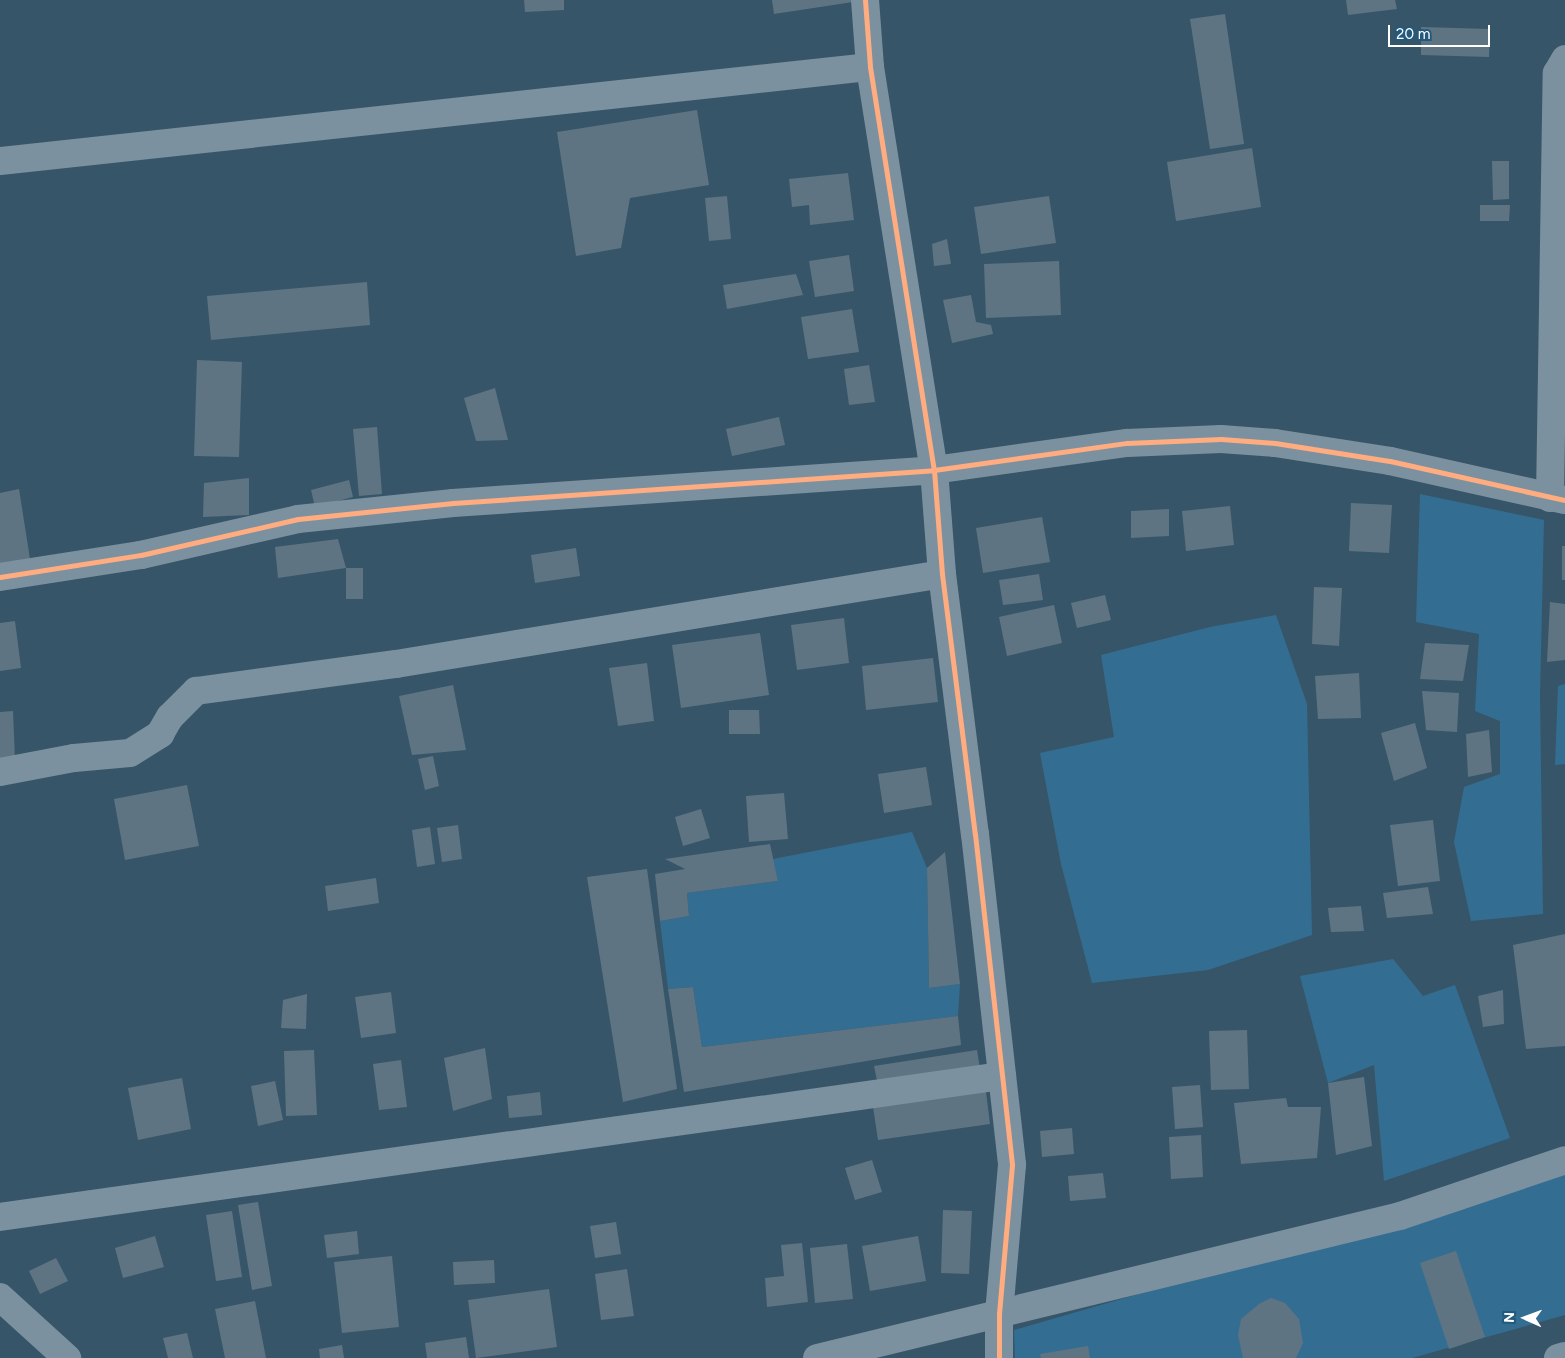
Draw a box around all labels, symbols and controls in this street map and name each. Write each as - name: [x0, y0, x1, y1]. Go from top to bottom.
- scale bar: [1390, 15, 1492, 47]
- text: 20 m: [1396, 25, 1430, 43]
- north arrow: [1500, 1293, 1550, 1343]
- text: N: [1501, 1312, 1518, 1323]

